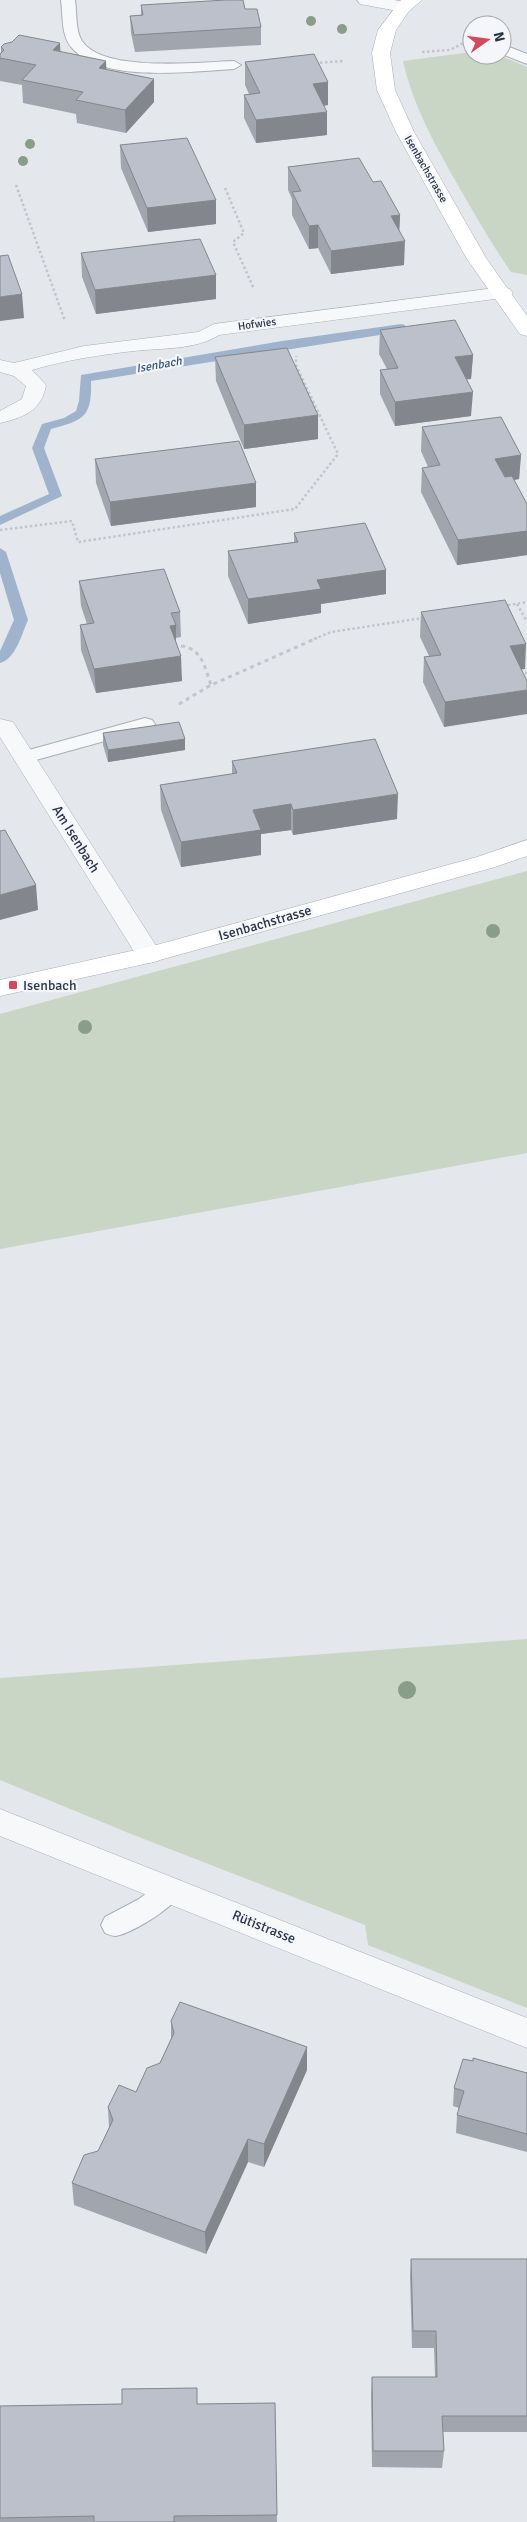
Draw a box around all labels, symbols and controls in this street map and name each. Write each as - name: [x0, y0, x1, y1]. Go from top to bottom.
- north arrow: [462, 15, 512, 65]
- text: N: [490, 30, 509, 44]
- street label: Isenbachstrasse: [402, 133, 450, 205]
- street label: Hofwies: [237, 315, 277, 333]
- water label: Isenbach: [135, 354, 183, 376]
- street label: Am Isenbach: [49, 802, 103, 876]
- street label: Isenbachstrasse: [217, 902, 313, 944]
- place label: Isenbach: [23, 977, 77, 994]
- marker: Isenbach: [7, 979, 19, 991]
- street label: Rütistrasse: [230, 1907, 298, 1947]

